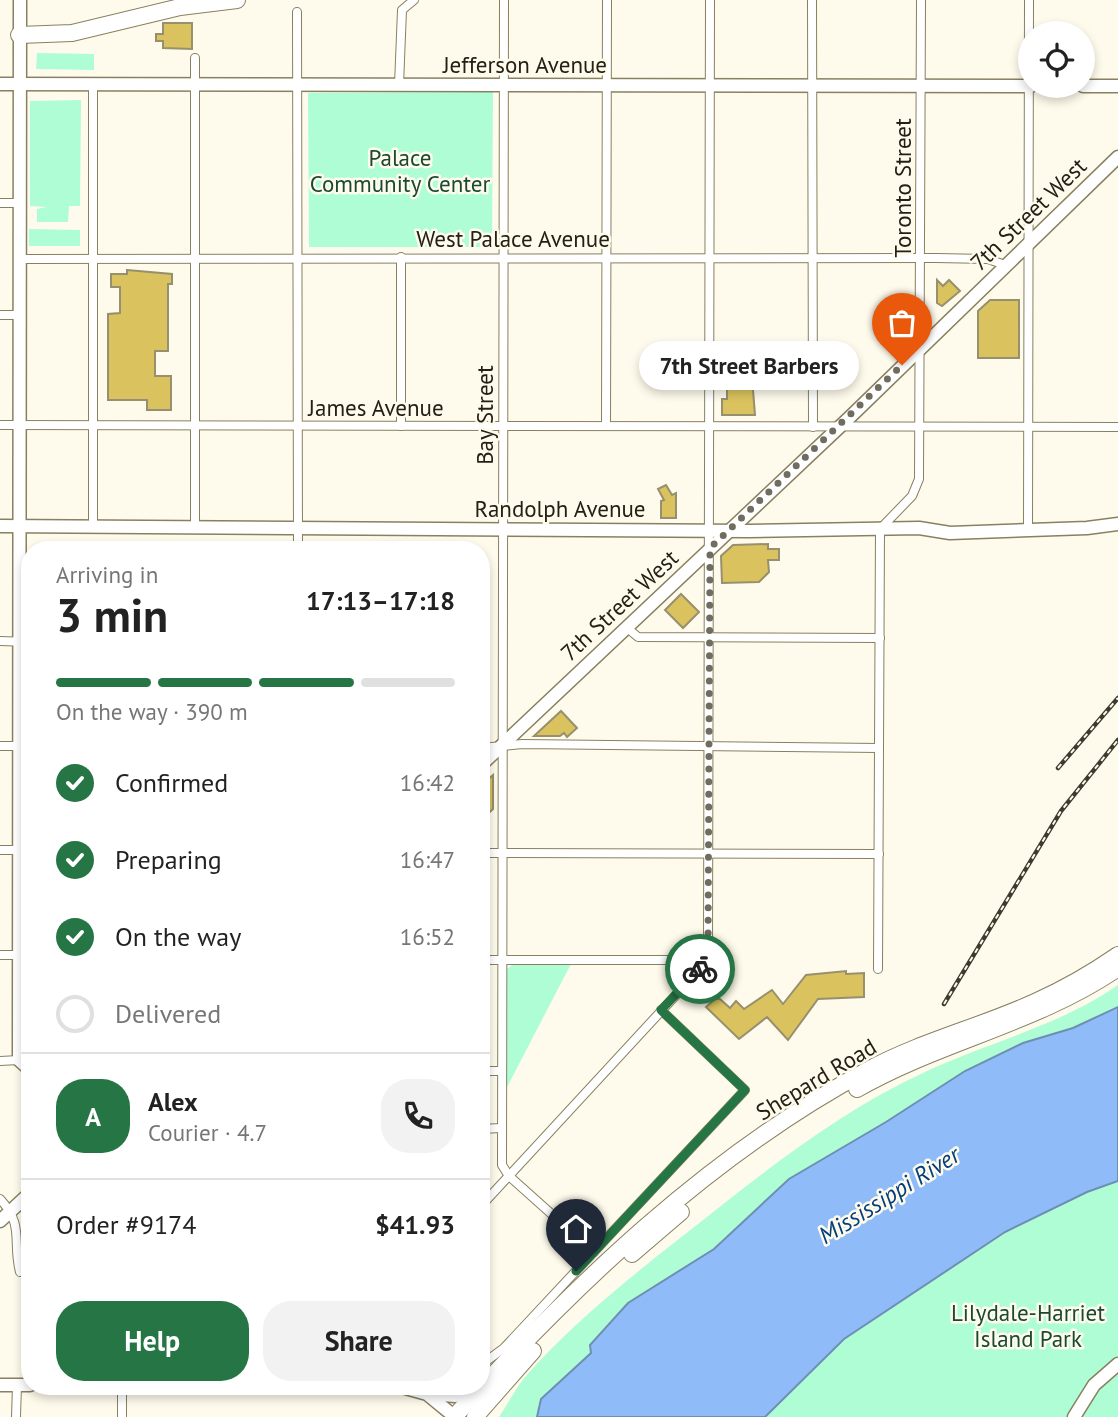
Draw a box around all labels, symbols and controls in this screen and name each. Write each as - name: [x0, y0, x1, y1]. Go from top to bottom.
- map controls: [1018, 21, 1095, 98]
- button: locate: [1018, 21, 1095, 98]
- street label: Jefferson Avenue: [442, 50, 607, 79]
- street label: Toronto Street: [888, 118, 917, 258]
- park label: Palace Community Center: [310, 143, 490, 198]
- street label: 7th Street West: [964, 151, 1092, 277]
- street label: West Palace Avenue: [416, 224, 610, 253]
- pin: [872, 293, 932, 365]
- icon: bag: [883, 304, 921, 342]
- callout: 7th Street Barbers: [640, 340, 860, 390]
- text: 7th Street Barbers: [660, 351, 838, 380]
- street label: Bay Street: [470, 365, 499, 465]
- street label: James Avenue: [307, 393, 444, 422]
- street label: Randolph Avenue: [474, 494, 646, 523]
- street label: 7th Street West: [554, 543, 684, 667]
- text: Arriving in: [56, 560, 158, 589]
- text: 17:13–17:18: [306, 584, 455, 617]
- text: 3 min: [56, 585, 168, 645]
- text: On the way · 390 m: [56, 697, 248, 726]
- icon: check: [56, 764, 94, 802]
- text: Confirmed: [115, 766, 228, 799]
- text: 16:42: [400, 768, 455, 797]
- icon: check: [56, 841, 94, 879]
- text: Preparing: [115, 843, 222, 876]
- text: 16:47: [400, 845, 455, 874]
- icon: check: [56, 918, 94, 956]
- text: On the way: [115, 920, 241, 953]
- text: 16:52: [400, 922, 455, 951]
- courier: [665, 934, 735, 1004]
- icon: bike: [681, 950, 719, 988]
- text: Delivered: [115, 997, 221, 1030]
- street label: Shepard Road: [751, 1032, 881, 1126]
- button: phone: [381, 1079, 455, 1153]
- text: Alex: [148, 1085, 198, 1118]
- text: A: [85, 1100, 101, 1133]
- text: Courier · 4.7: [148, 1118, 267, 1147]
- water label: Mississippi River: [813, 1138, 967, 1251]
- pin: [546, 1199, 606, 1271]
- text: Order #9174: [56, 1208, 196, 1241]
- text: $41.93: [375, 1208, 455, 1241]
- icon: home: [557, 1210, 595, 1248]
- park label: Lilydale-Harriet Island Park: [951, 1298, 1105, 1353]
- button: Help: [56, 1301, 249, 1381]
- button: Share: [263, 1301, 455, 1381]

